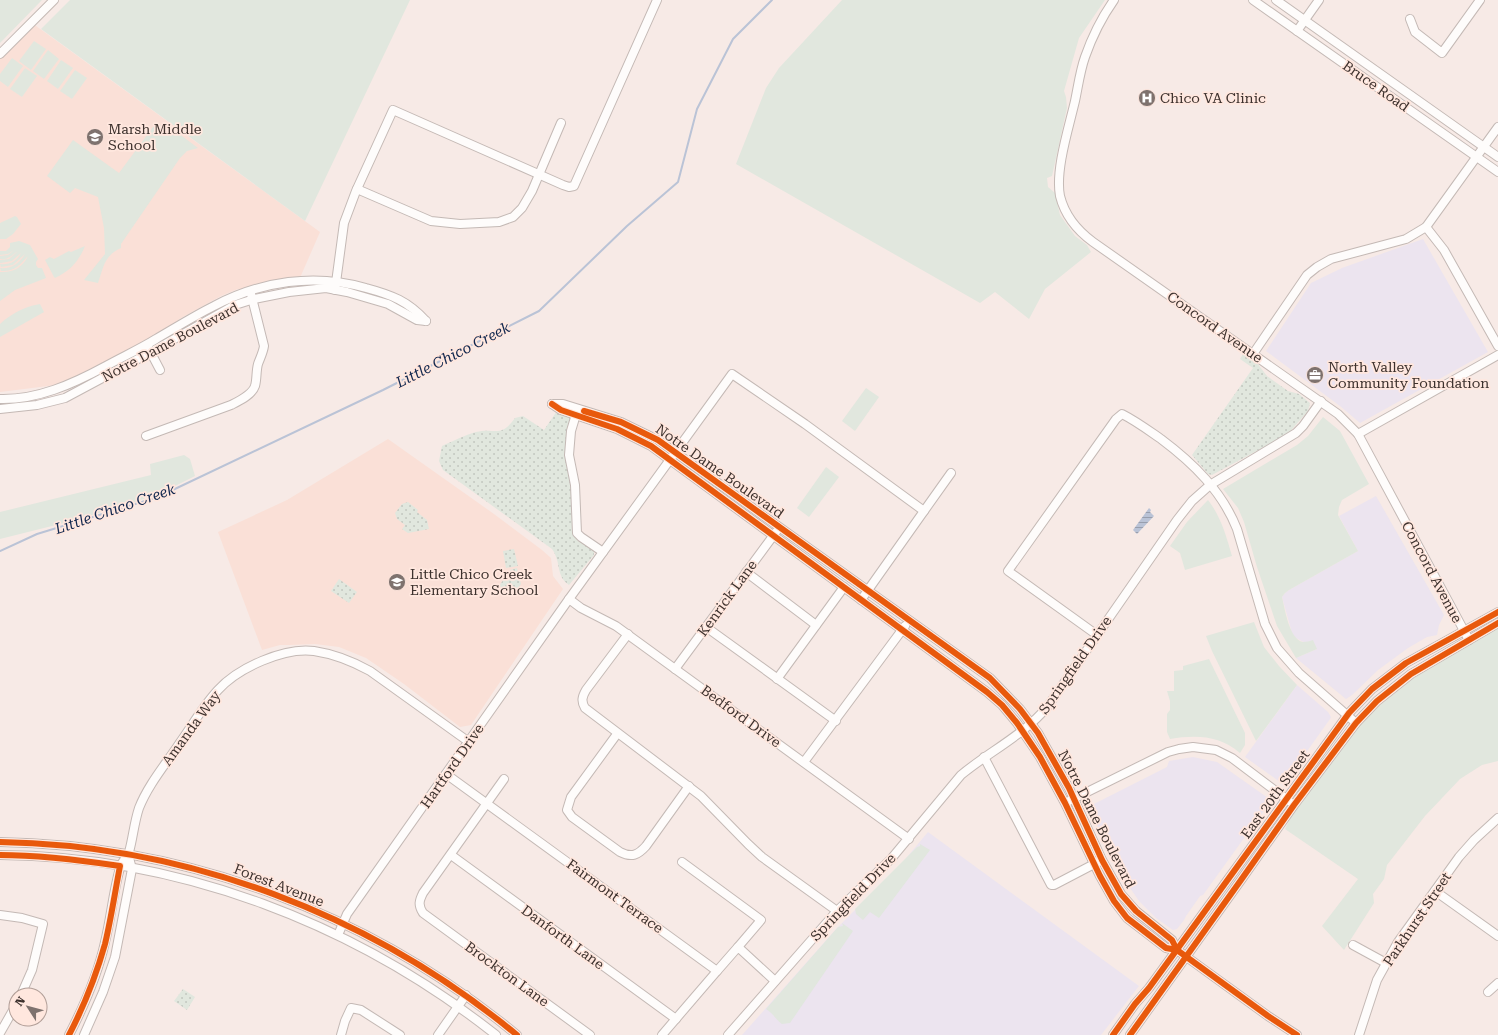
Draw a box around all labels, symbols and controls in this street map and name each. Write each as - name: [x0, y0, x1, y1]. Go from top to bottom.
- street label: Bruce Road: [1340, 57, 1412, 115]
- hospital icon: Chico VA Clinic: [1137, 88, 1157, 108]
- place label: Chico VA Clinic: [1160, 90, 1266, 106]
- place label: Marsh Middle School: [108, 121, 202, 153]
- school or university icon: Marsh Middle School: [85, 127, 105, 147]
- street label: Concord Avenue: [1164, 288, 1266, 366]
- street label: Notre Dame Boulevard: [99, 299, 241, 385]
- water label: Little Chico Creek: [392, 318, 514, 392]
- place label: North Valley Community Foundation: [1328, 359, 1489, 391]
- office icon: North Valley Community Foundation: [1305, 365, 1325, 385]
- street label: Notre Dame Boulevard: [653, 421, 787, 521]
- water label: Little Chico Creek: [52, 480, 178, 538]
- street label: Concord Avenue: [1399, 519, 1466, 626]
- street label: Kenrick Lane: [694, 557, 760, 639]
- place label: Little Chico Creek Elementary School: [410, 566, 539, 598]
- school or university icon: Little Chico Creek Elementary School: [387, 572, 407, 592]
- street label: Springfield Drive: [1035, 613, 1115, 717]
- street label: Bedford Drive: [698, 682, 784, 751]
- street label: Amanda Way: [159, 687, 224, 768]
- street label: Hartford Drive: [417, 721, 487, 811]
- street label: Notre Dame Boulevard: [1055, 747, 1139, 891]
- street label: East 20th Street: [1237, 747, 1313, 841]
- street label: Springfield Drive: [807, 850, 899, 944]
- street label: Fairmont Terrace: [564, 856, 667, 936]
- street label: Forest Avenue: [232, 860, 327, 910]
- street label: Parkhurst Street: [1380, 869, 1454, 969]
- street label: Danforth Lane: [519, 902, 608, 973]
- street label: Brockton Lane: [462, 938, 552, 1010]
- north arrow: [8, 987, 48, 1027]
- text: N: [13, 994, 28, 1009]

